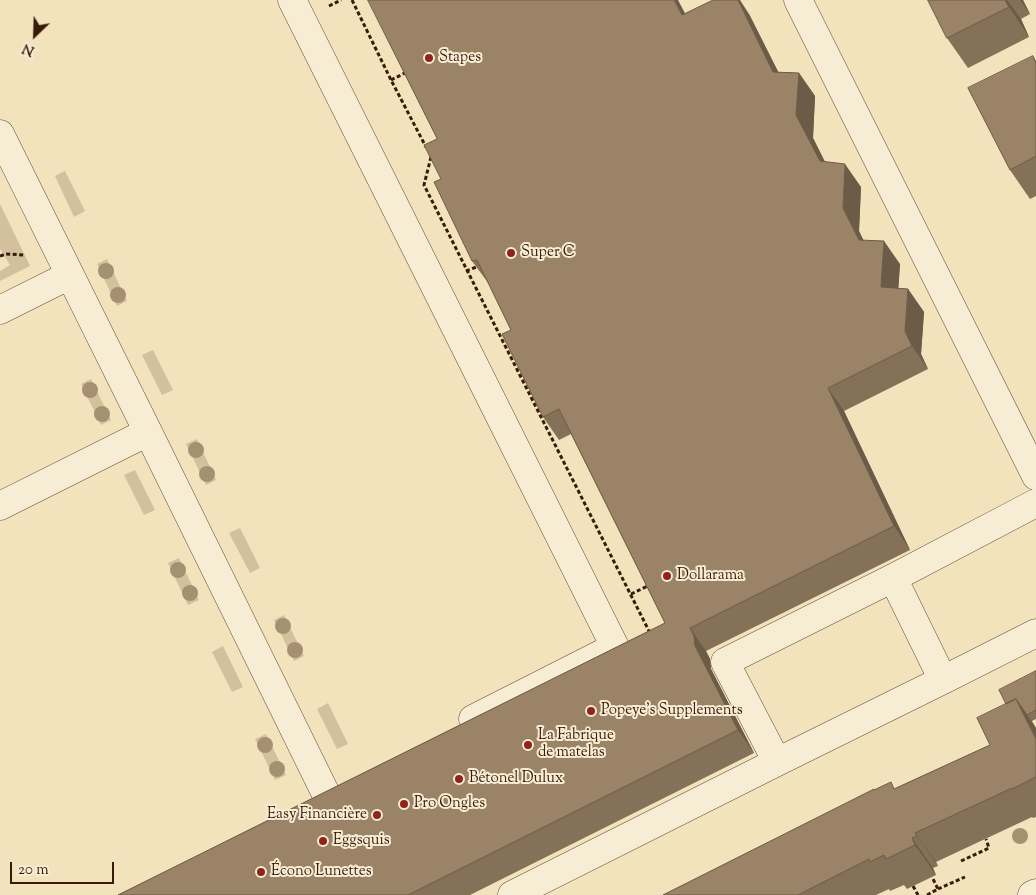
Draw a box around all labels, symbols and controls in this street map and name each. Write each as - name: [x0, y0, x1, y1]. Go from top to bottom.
- north arrow: [10, 10, 60, 60]
- text: N: [20, 37, 38, 60]
- place label: Stapes: [439, 49, 481, 67]
- marker: Stapes: [423, 52, 435, 64]
- place label: Super C: [521, 244, 575, 262]
- marker: Super C: [505, 247, 517, 259]
- place label: Dollarama: [677, 567, 744, 585]
- marker: Dollarama: [661, 570, 673, 582]
- place label: Popeye's Supplements: [601, 702, 743, 720]
- marker: Popeye's Supplements: [585, 705, 597, 717]
- place label: La Fabrique de matelas: [538, 727, 614, 762]
- marker: La Fabrique de matelas: [522, 739, 534, 751]
- place label: Bétonel Dulux: [469, 770, 563, 788]
- marker: Bétonel Dulux: [453, 773, 465, 785]
- place label: Pro Ongles: [414, 795, 485, 813]
- marker: Pro Ongles: [398, 798, 410, 810]
- place label: Easy Financière: [267, 806, 367, 824]
- marker: Easy Financière: [371, 809, 383, 821]
- place label: Eggsquis: [333, 832, 390, 850]
- marker: Eggsquis: [317, 835, 329, 847]
- scale bar: [12, 852, 116, 884]
- text: 20 m: [18, 860, 49, 881]
- place label: Écono Lunettes: [271, 863, 372, 881]
- marker: Écono Lunettes: [255, 866, 267, 878]

